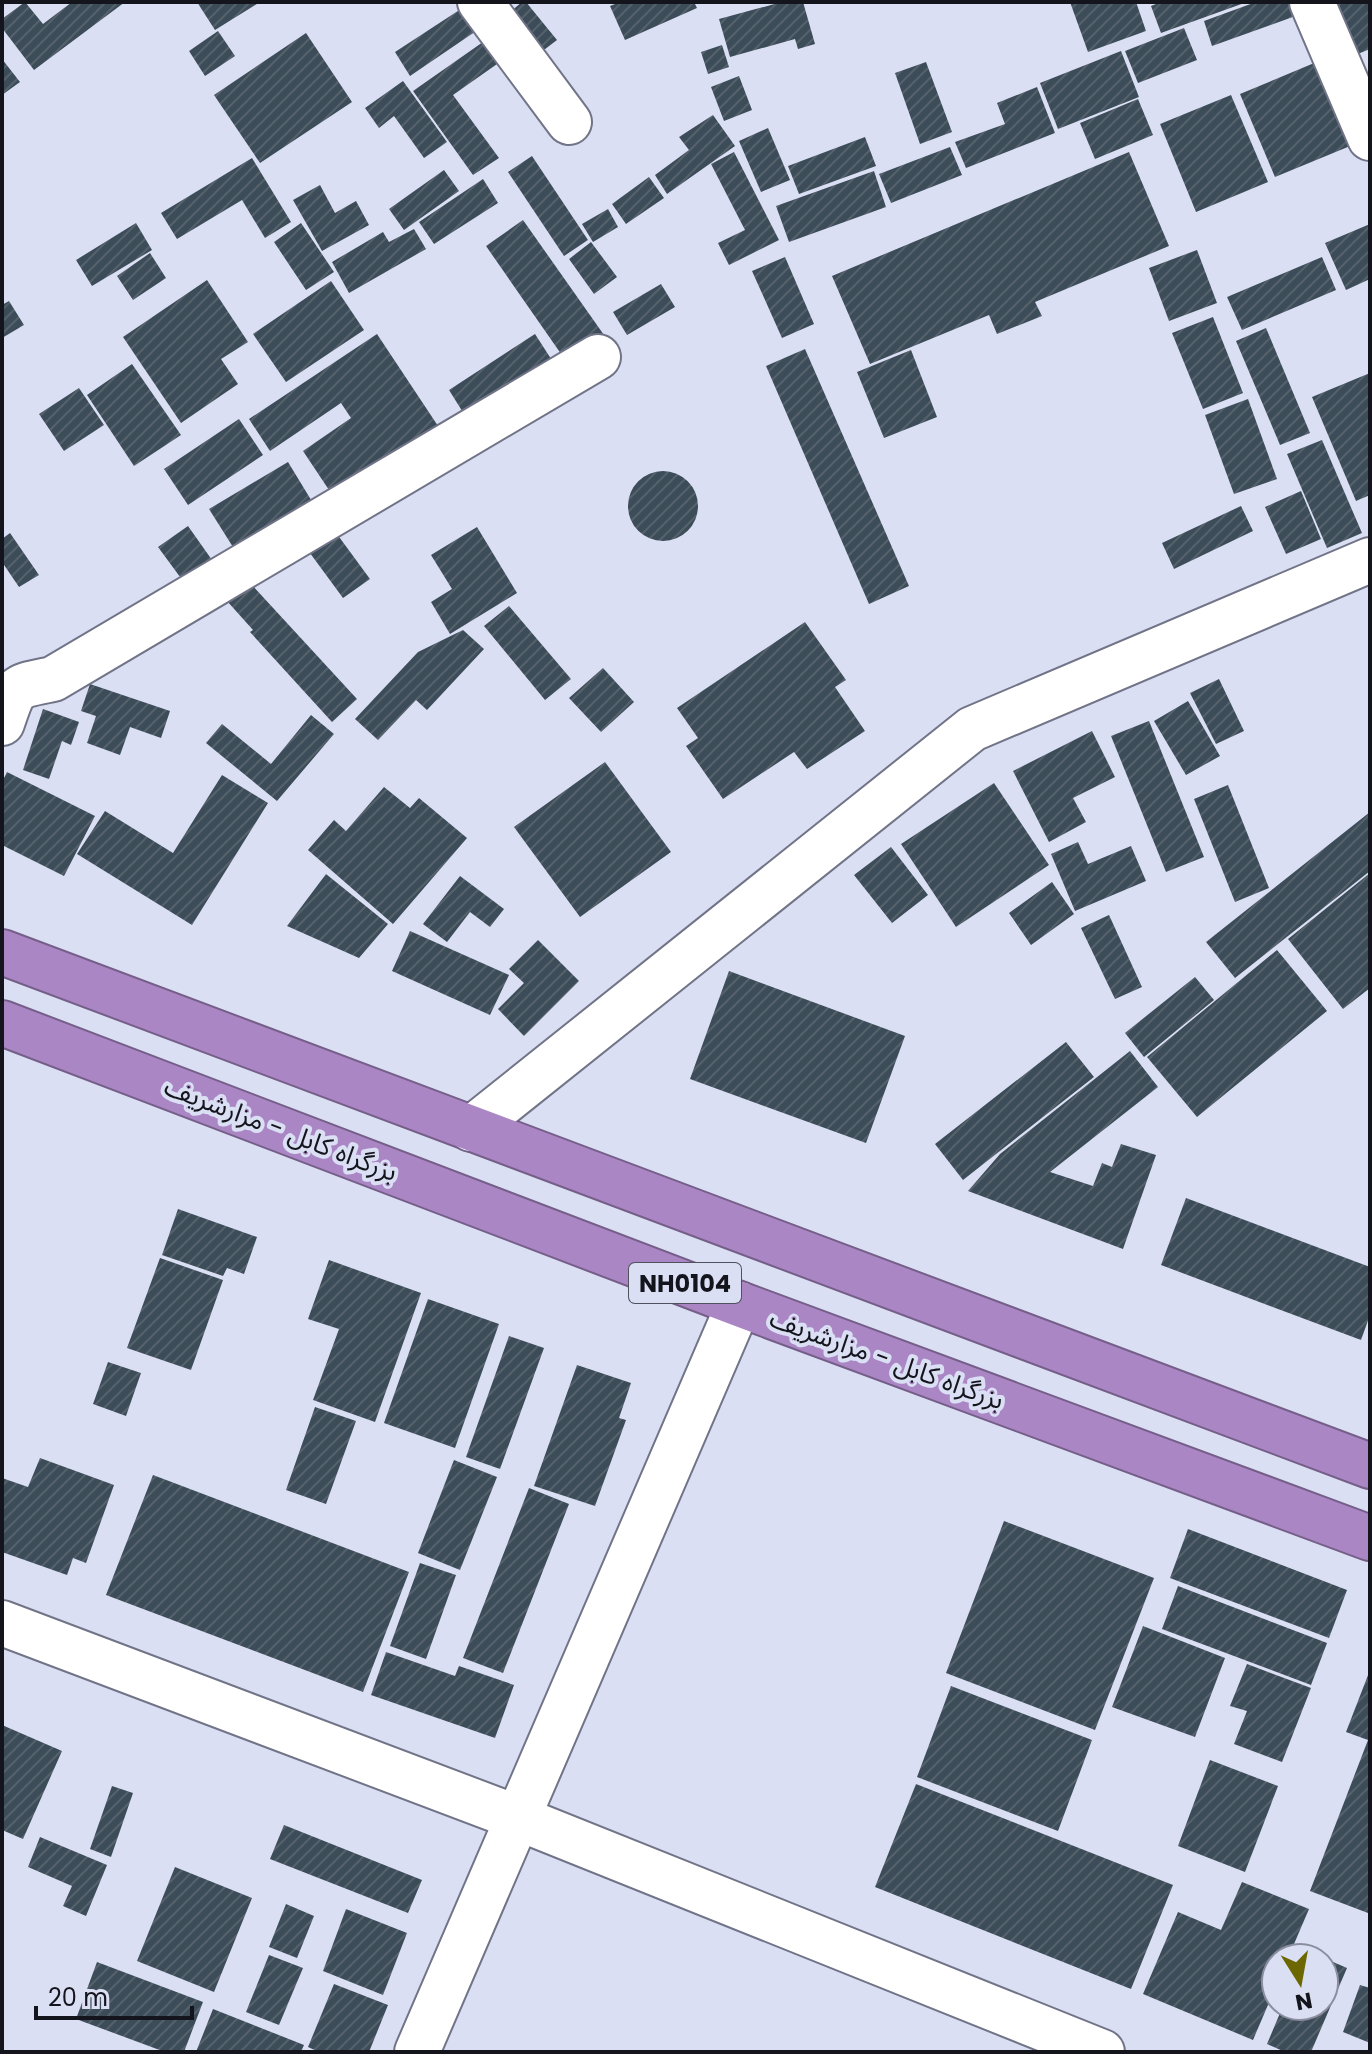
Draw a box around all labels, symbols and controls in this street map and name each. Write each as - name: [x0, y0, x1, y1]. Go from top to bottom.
- street label: بزرگراه کابل - مزارشریف: [159, 1068, 403, 1190]
- road number: NH0104: [629, 1263, 741, 1303]
- street label: بزرگراه کابل - مزارشریف: [765, 1300, 1009, 1418]
- north arrow: [1260, 1942, 1340, 2022]
- scale bar: [36, 1970, 192, 2020]
- text: 20 m: [48, 1981, 108, 2014]
- text: N: [1293, 1984, 1315, 2018]

